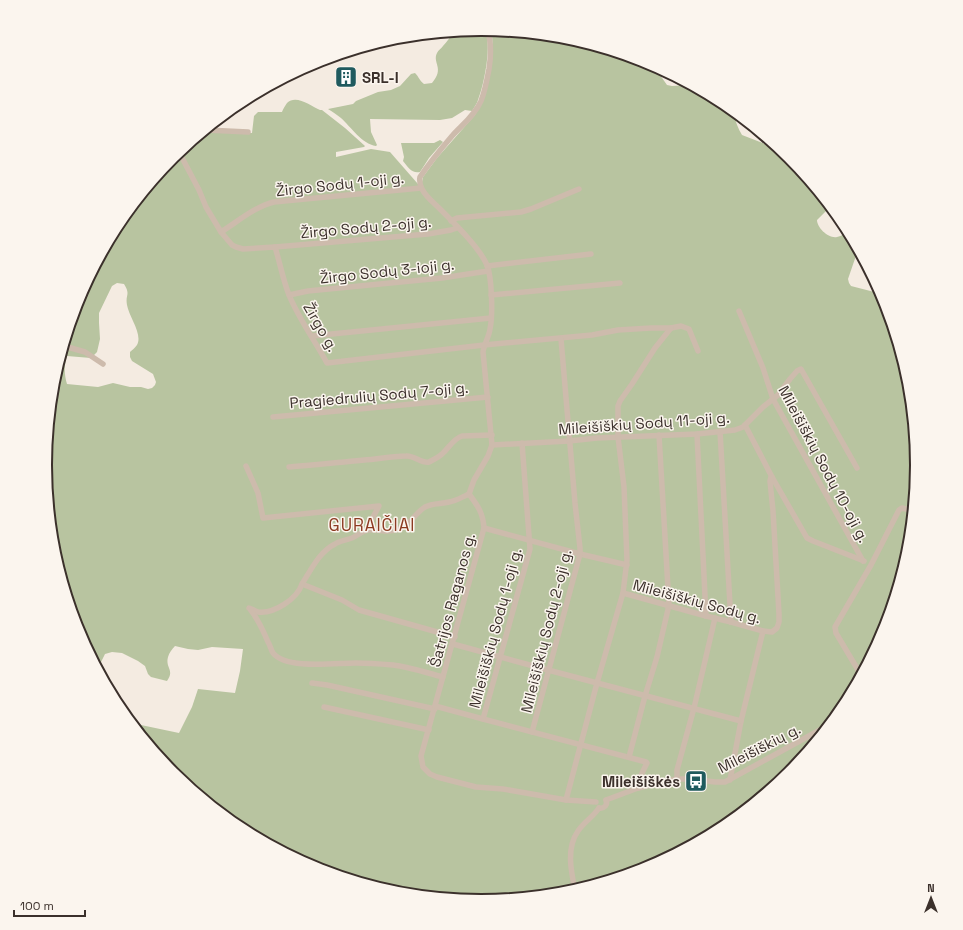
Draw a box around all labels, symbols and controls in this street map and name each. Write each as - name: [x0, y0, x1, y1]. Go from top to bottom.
- building icon: SRL-I: [333, 64, 359, 90]
- place label: SRL-I: [362, 68, 399, 87]
- street label: Žirgo Sodų 1-oji g.: [275, 168, 405, 200]
- street label: Žirgo Sodų 2-oji g.: [300, 212, 432, 242]
- street label: Žirgo Sodų 3-ioji g.: [319, 254, 455, 288]
- street label: Žirgo g.: [299, 299, 343, 355]
- street label: Pragiedrulių Sodų 7-oji g.: [289, 378, 469, 412]
- street label: Mileišiškių Sodų 10-oji g.: [775, 382, 873, 546]
- street label: Mileišiškių Sodų 11-oji g.: [558, 408, 730, 438]
- district label: GURAIČIAI: [328, 514, 416, 536]
- street label: Šatrijos Raganos g.: [425, 531, 479, 669]
- street label: Mileišiškių Sodų 1-oji g.: [464, 546, 526, 710]
- street label: Mileišiškių Sodų 2-oji g.: [516, 547, 576, 715]
- street label: Mileišiškių Sodų g.: [631, 575, 763, 627]
- street label: Mileišiškių g.: [714, 719, 804, 777]
- bus stop icon: Mileišiškės: [683, 768, 709, 794]
- place label: Mileišiškės: [602, 772, 680, 791]
- north arrow: [911, 878, 951, 918]
- text: N: [927, 881, 935, 895]
- scale bar: [14, 892, 85, 918]
- text: 100 m: [20, 898, 54, 914]

